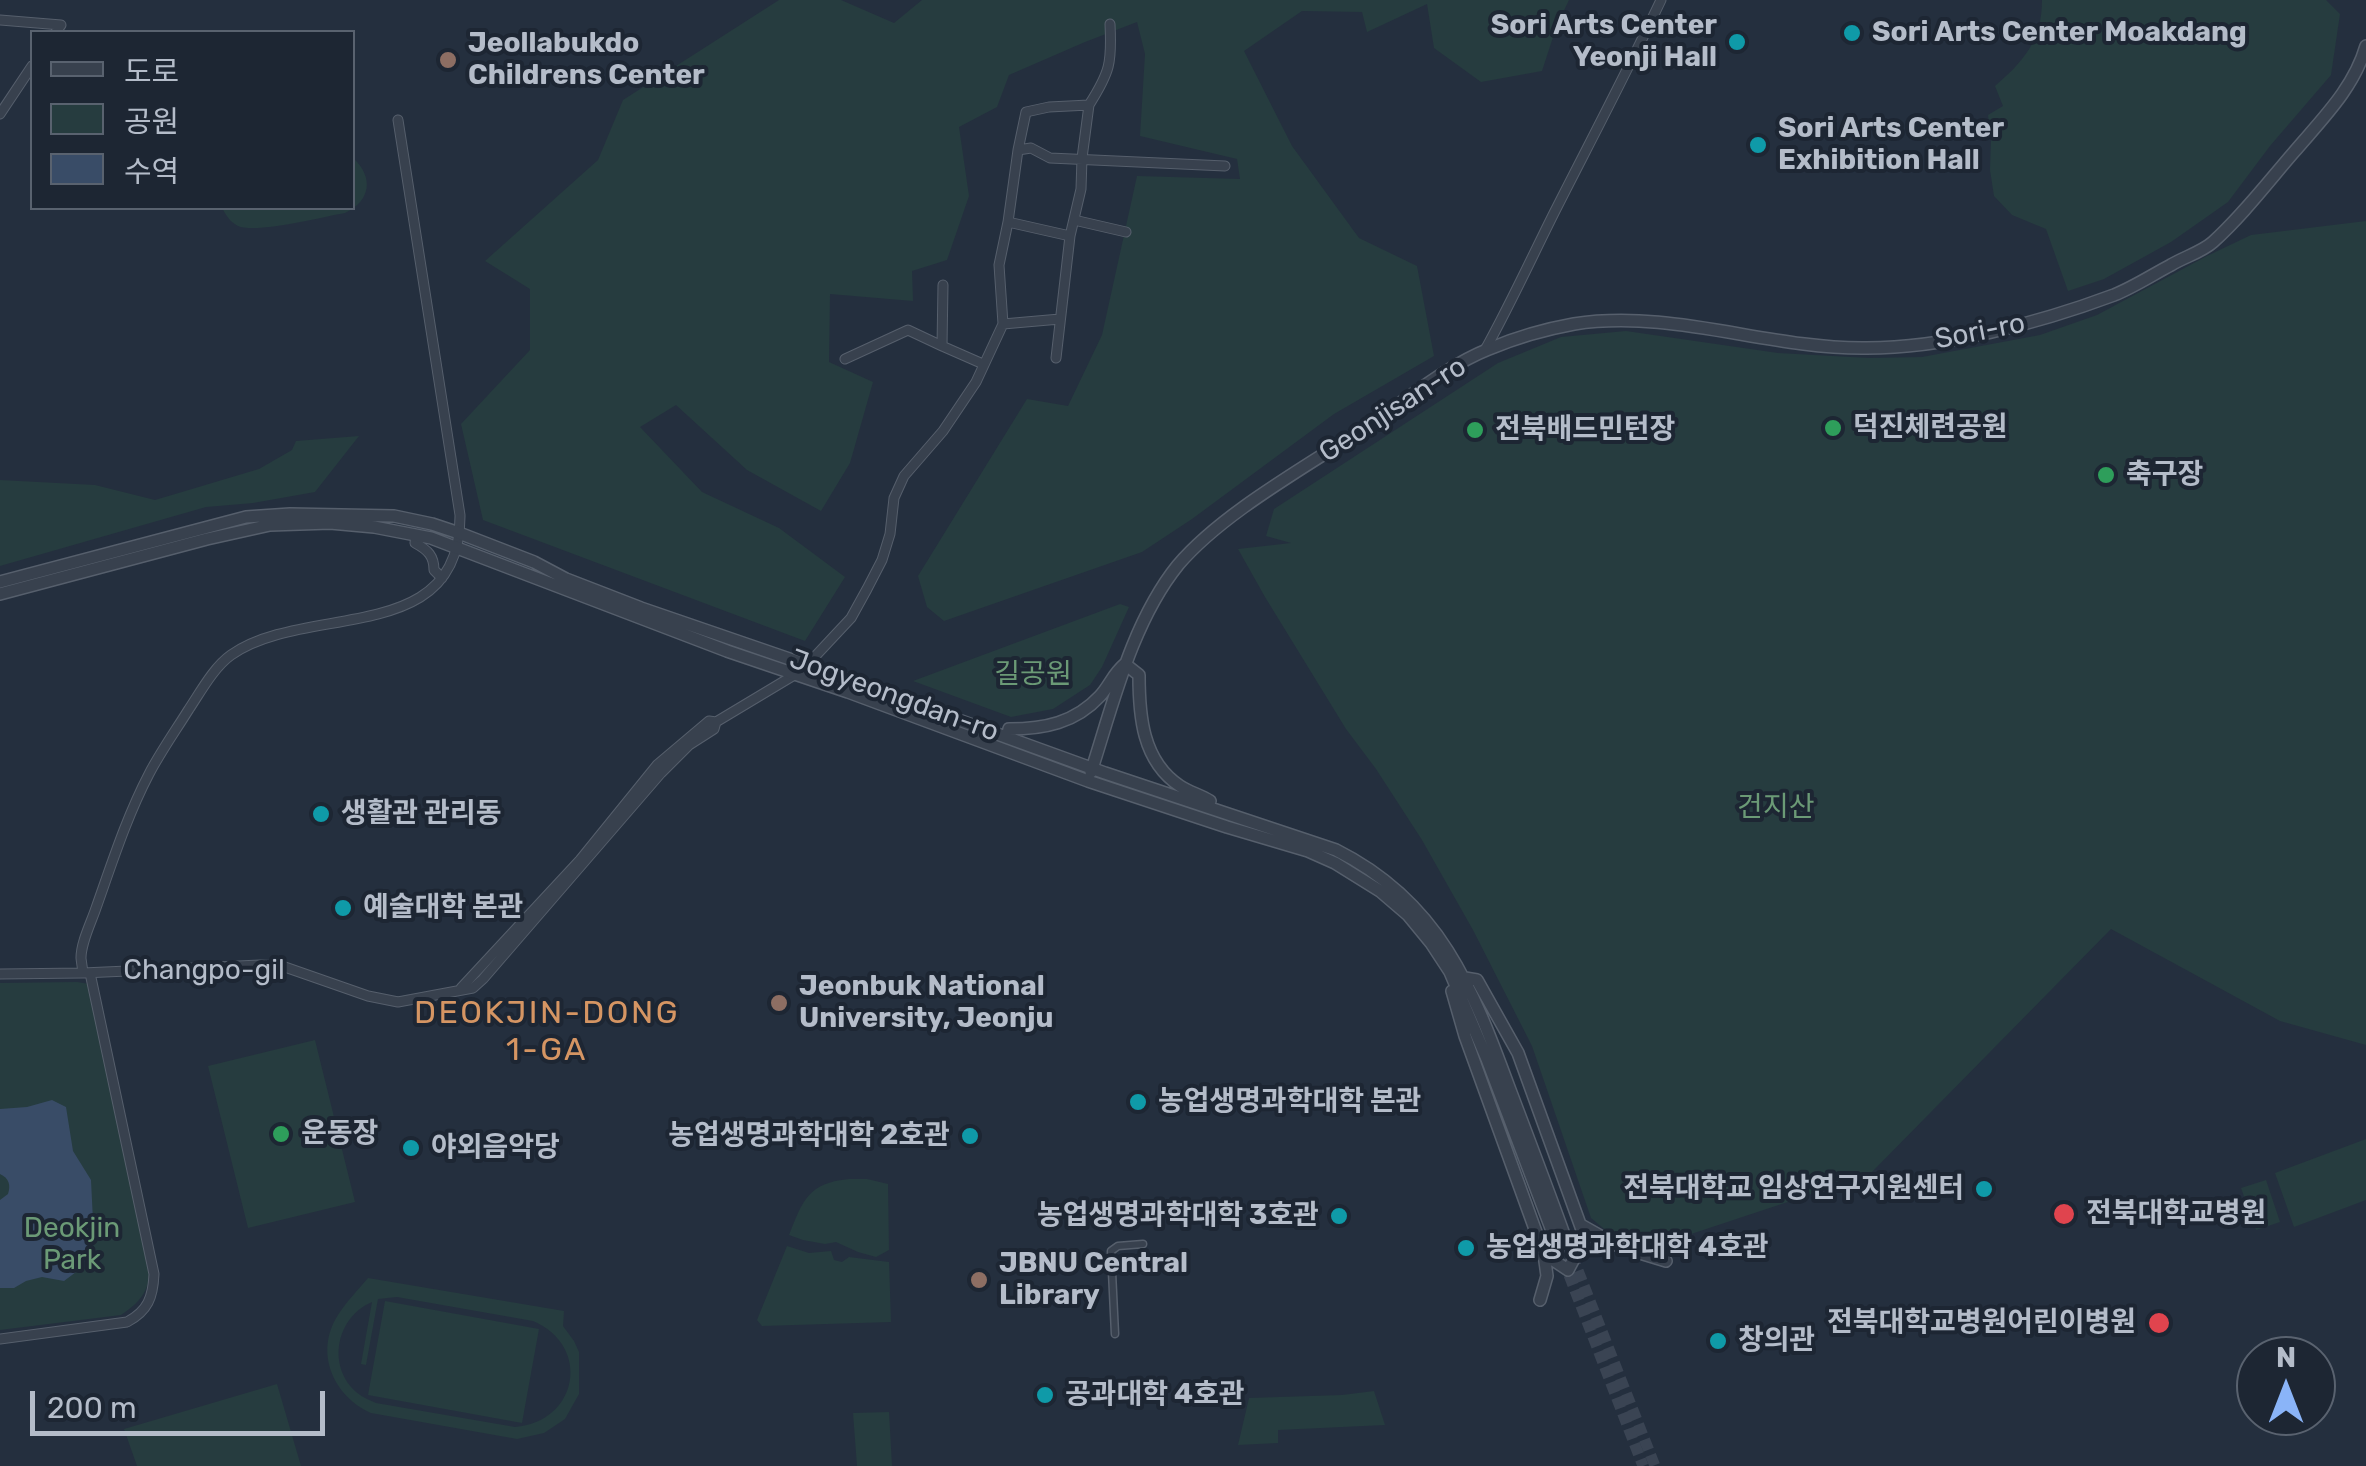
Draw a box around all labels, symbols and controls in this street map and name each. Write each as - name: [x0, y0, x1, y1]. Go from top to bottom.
- place label: Sori Arts Center Yeonji Hall: [1491, 9, 1717, 75]
- place label: Sori Arts Center Moakdang: [1872, 16, 2247, 50]
- marker: Sori Arts Center Moakdang: [1841, 22, 1863, 44]
- place label: Jeollabukdo Childrens Center: [468, 27, 705, 93]
- legend: [30, 30, 355, 210]
- marker: Sori Arts Center Yeonji Hall: [1726, 31, 1748, 53]
- marker: Jeollabukdo Childrens Center: [437, 49, 459, 71]
- text: 도로: [124, 54, 179, 90]
- text: 공원: [124, 104, 179, 140]
- place label: Sori Arts Center Exhibition Hall: [1778, 112, 2004, 178]
- marker: Sori Arts Center Exhibition Hall: [1747, 134, 1769, 156]
- text: 수역: [124, 154, 179, 190]
- street label: Sori-ro: [1932, 307, 2028, 357]
- street label: Geonjisan-ro: [1313, 350, 1473, 470]
- place label: 덕진체련공원: [1853, 411, 2008, 445]
- place label: 전북배드민턴장: [1495, 413, 1675, 447]
- marker: 덕진체련공원: [1822, 417, 1844, 439]
- marker: 전북배드민턴장: [1464, 419, 1486, 441]
- place label: 축구장: [2126, 458, 2203, 492]
- marker: 축구장: [2095, 464, 2117, 486]
- street label: Jogyeongdan-ro: [785, 643, 1003, 749]
- park label: 길공원: [994, 658, 1072, 692]
- park label: 건지산: [1737, 791, 1815, 825]
- place label: 생활관 관리동: [341, 797, 502, 831]
- marker: 생활관 관리동: [310, 803, 332, 825]
- place label: 예술대학 본관: [363, 891, 524, 925]
- marker: 예술대학 본관: [332, 897, 354, 919]
- street label: Changpo-gil: [123, 954, 285, 988]
- place label: Jeonbuk National University, Jeonju: [799, 970, 1053, 1036]
- marker: Jeonbuk National University, Jeonju: [768, 992, 790, 1014]
- district label: DEOKJIN-DONG 1-GA: [414, 995, 680, 1070]
- place label: 농업생명과학대학 본관: [1158, 1085, 1422, 1119]
- marker: 농업생명과학대학 본관: [1127, 1091, 1149, 1113]
- place label: 운동장: [301, 1117, 378, 1151]
- place label: 농업생명과학대학 2호관: [668, 1119, 950, 1153]
- marker: 운동장: [270, 1123, 292, 1145]
- marker: 농업생명과학대학 2호관: [959, 1125, 981, 1147]
- place label: 야외음악당: [431, 1131, 560, 1165]
- marker: 야외음악당: [400, 1137, 422, 1159]
- place label: 전북대학교 임상연구지원센터: [1623, 1172, 1964, 1206]
- marker: 전북대학교 임상연구지원센터: [1973, 1178, 1995, 1200]
- place label: 전북대학교병원: [2086, 1197, 2266, 1231]
- place label: 농업생명과학대학 3호관: [1037, 1199, 1319, 1233]
- marker: 전북대학교병원: [2051, 1201, 2077, 1227]
- marker: 농업생명과학대학 3호관: [1328, 1205, 1350, 1227]
- park label: Deokjin Park: [24, 1212, 120, 1278]
- place label: 농업생명과학대학 4호관: [1486, 1231, 1769, 1265]
- marker: 농업생명과학대학 4호관: [1455, 1237, 1477, 1259]
- place label: JBNU Central Library: [999, 1247, 1188, 1313]
- marker: JBNU Central Library: [968, 1269, 990, 1291]
- place label: 전북대학교병원어린이병원: [1827, 1306, 2136, 1340]
- marker: 전북대학교병원어린이병원: [2146, 1310, 2172, 1336]
- place label: 창의관: [1738, 1324, 1815, 1358]
- marker: 창의관: [1707, 1330, 1729, 1352]
- north arrow: [2236, 1336, 2336, 1436]
- text: N: [2276, 1341, 2296, 1374]
- scale bar: [35, 1371, 330, 1433]
- place label: 공과대학 4호관: [1065, 1378, 1245, 1412]
- marker: 공과대학 4호관: [1034, 1384, 1056, 1406]
- text: 200 m: [47, 1390, 137, 1426]

